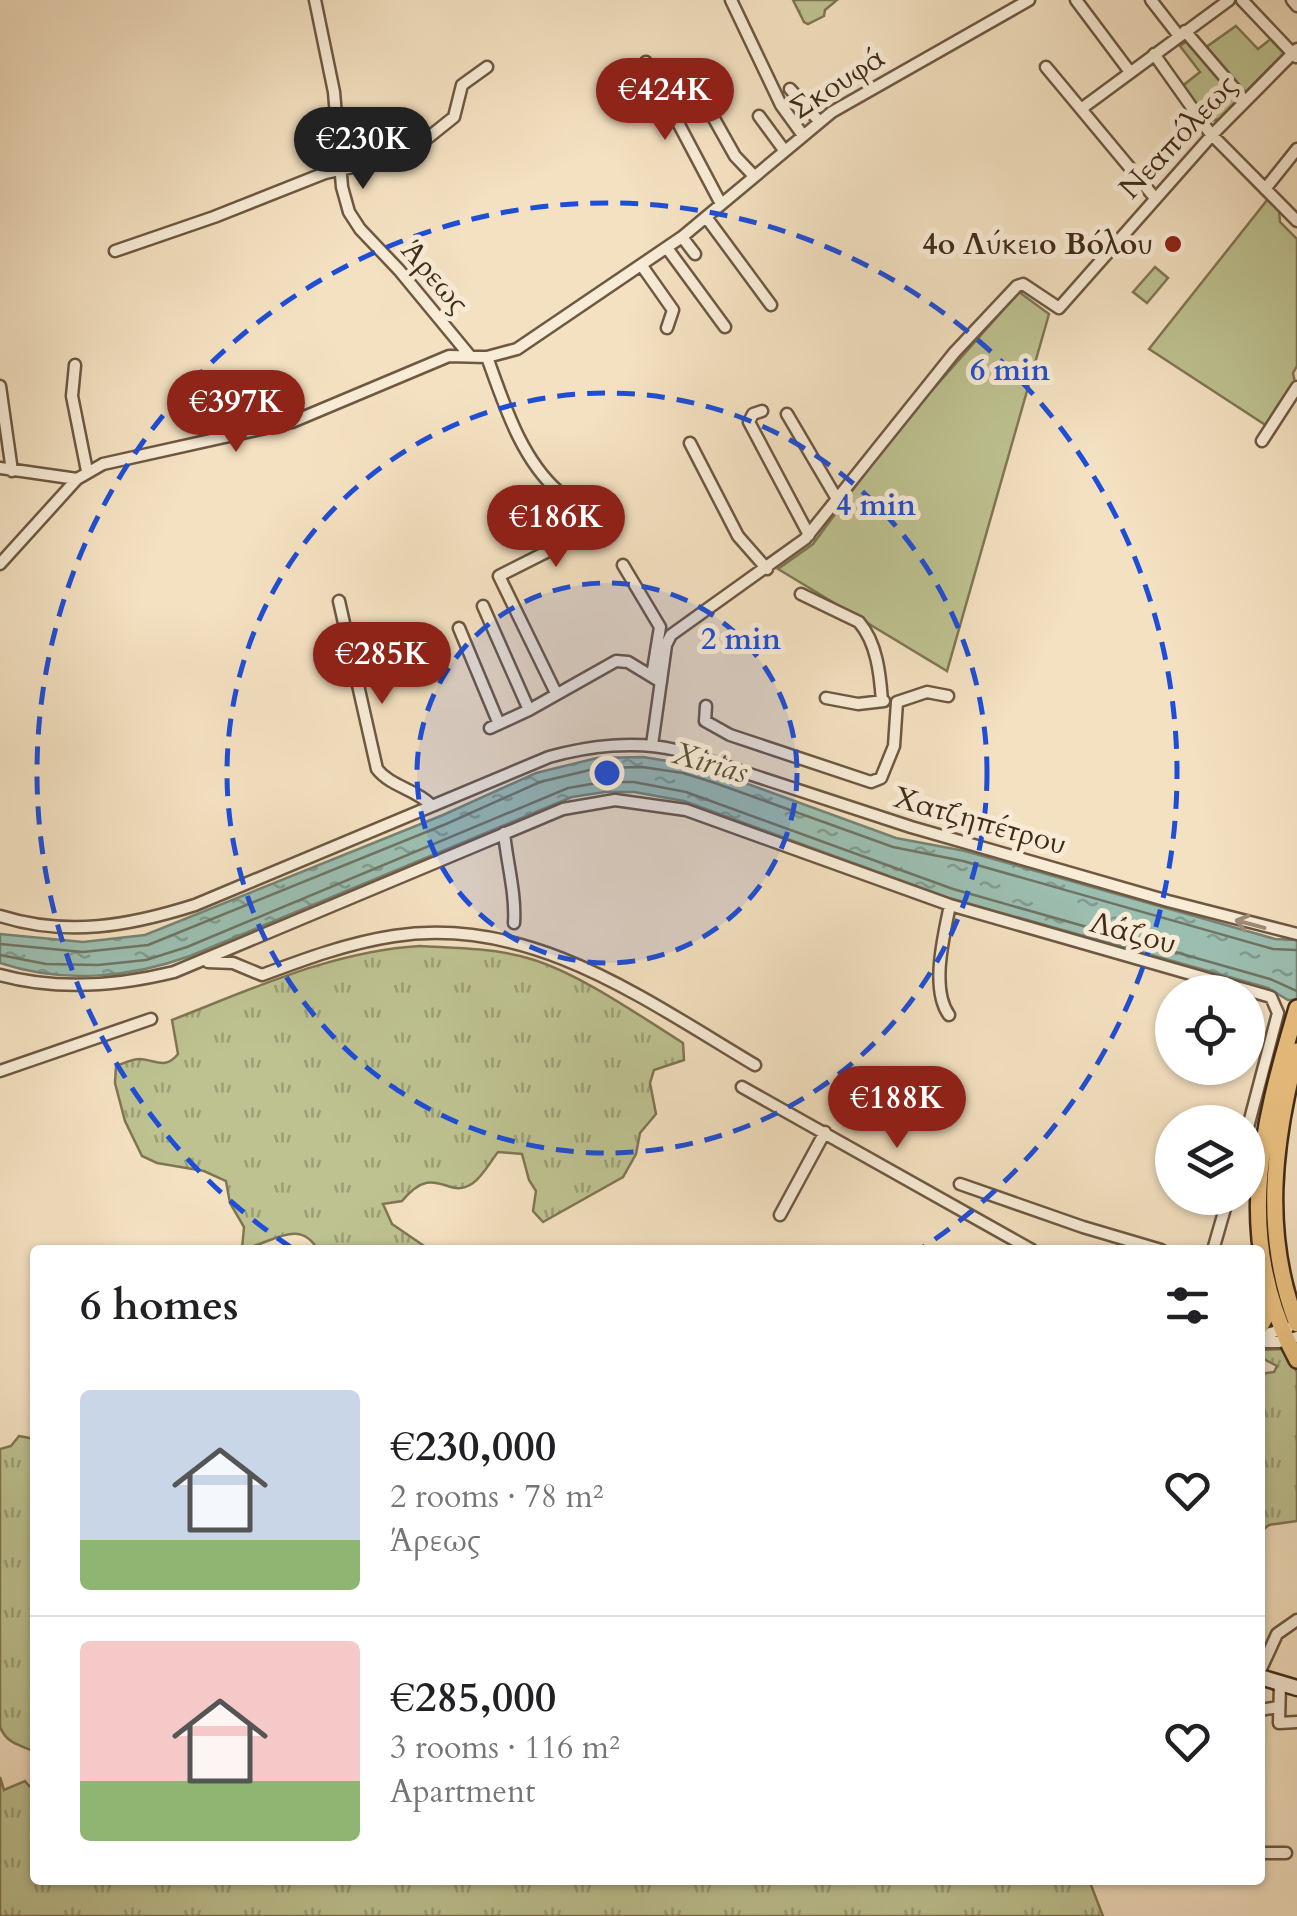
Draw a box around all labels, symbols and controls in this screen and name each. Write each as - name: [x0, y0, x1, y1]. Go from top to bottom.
- street label: Σκουφά: [782, 37, 894, 129]
- pin: €424K: [595, 58, 735, 143]
- street label: Νεαπόλεως: [1110, 66, 1246, 208]
- text: €424K: [618, 68, 712, 112]
- pin: €230K: [293, 107, 433, 192]
- text: €230K: [316, 117, 410, 161]
- place label: 4ο Λύκειο Βόλου: [922, 224, 1153, 265]
- street label: Άρεως: [392, 231, 478, 323]
- marker: 4ο Λύκειο Βόλου: [1162, 233, 1184, 255]
- text: 6 min: [970, 350, 1050, 391]
- pin: €397K: [166, 370, 306, 455]
- text: €397K: [189, 380, 283, 424]
- pin: €186K: [486, 485, 626, 570]
- text: 4 min: [836, 485, 916, 526]
- text: €186K: [509, 495, 603, 539]
- text: 2 min: [701, 619, 781, 660]
- pin: €285K: [312, 622, 452, 707]
- text: €285K: [335, 632, 429, 676]
- water label: Xirias: [667, 731, 753, 795]
- centre of rings: [589, 755, 625, 791]
- street label: Χατζηπέτρου: [889, 777, 1071, 865]
- street label: Λάζου: [1085, 902, 1181, 964]
- one-way arrow: [1235, 914, 1266, 932]
- map controls: [1155, 975, 1265, 1215]
- button: locate: [1155, 975, 1265, 1085]
- pin: €188K: [827, 1066, 967, 1151]
- text: €188K: [850, 1076, 944, 1120]
- button: layers: [1155, 1105, 1265, 1215]
- text: 6 homes: [80, 1277, 238, 1334]
- icon: filters: [1160, 1278, 1215, 1333]
- text: €230,000: [390, 1418, 556, 1475]
- icon: home: [160, 1430, 280, 1550]
- icon: heart: [1160, 1463, 1215, 1518]
- text: 2 rooms · 78 m²: [390, 1475, 603, 1519]
- text: Άρεως: [390, 1519, 481, 1563]
- text: €285,000: [390, 1669, 556, 1726]
- icon: home: [160, 1681, 280, 1801]
- icon: heart: [1160, 1714, 1215, 1769]
- text: 3 rooms · 116 m²: [390, 1726, 620, 1770]
- text: Apartment: [390, 1770, 535, 1814]

